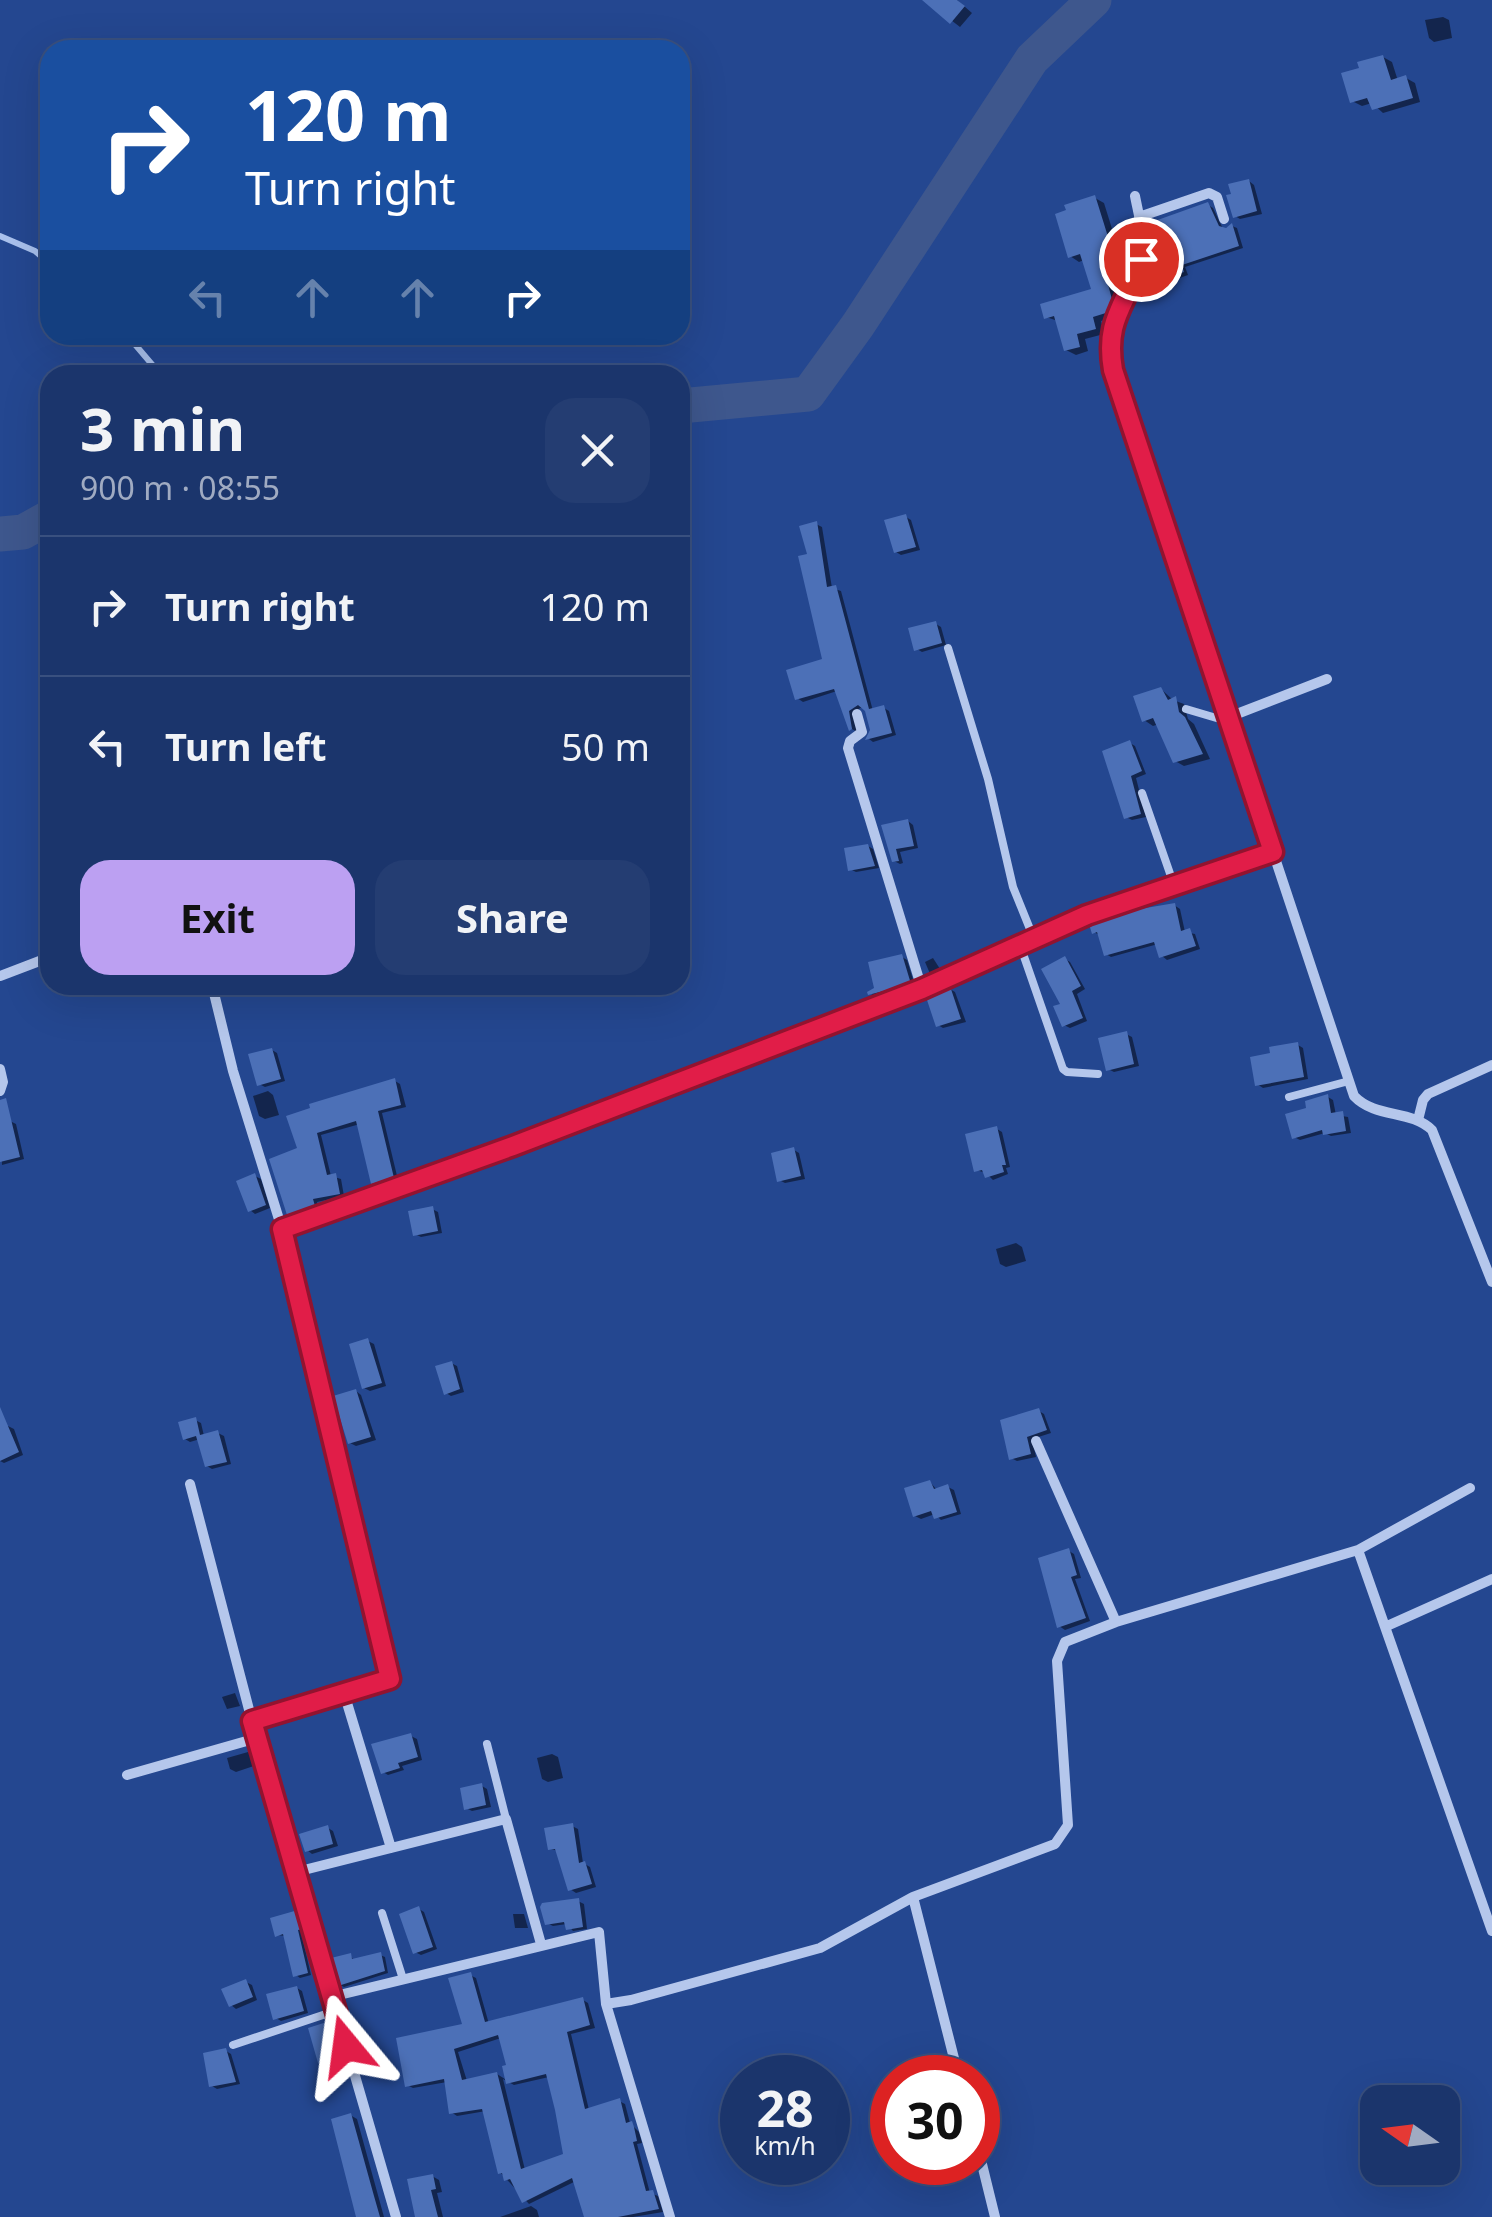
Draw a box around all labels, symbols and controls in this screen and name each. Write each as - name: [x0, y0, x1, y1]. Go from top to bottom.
- text: 120 m: [245, 66, 452, 162]
- icon: right: [80, 80, 210, 210]
- text: Turn right: [245, 157, 456, 218]
- pin: [1099, 217, 1184, 302]
- icon: arrive: [1114, 232, 1169, 287]
- icon: left: [180, 270, 235, 325]
- icon: ahead: [285, 270, 340, 325]
- icon: ahead: [390, 270, 445, 325]
- icon: right: [495, 270, 550, 325]
- text: 3 min: [80, 387, 245, 469]
- button: close: [545, 398, 650, 503]
- text: 900 m · 08:55: [80, 466, 280, 509]
- icon: right: [80, 579, 135, 634]
- text: Turn right: [165, 580, 355, 632]
- text: 120 m: [539, 580, 650, 632]
- icon: left: [80, 719, 135, 774]
- text: Turn left: [165, 720, 327, 772]
- text: 50 m: [561, 720, 650, 772]
- button: Exit: [80, 860, 355, 975]
- button: Share: [375, 860, 650, 975]
- position arrow: [294, 1994, 398, 2098]
- speed limit sign: 30: [870, 2055, 1000, 2185]
- text: 28: [756, 2074, 814, 2142]
- north arrow: [1360, 2085, 1460, 2185]
- map controls: [1360, 2085, 1460, 2185]
- text: km/h: [754, 2128, 816, 2162]

